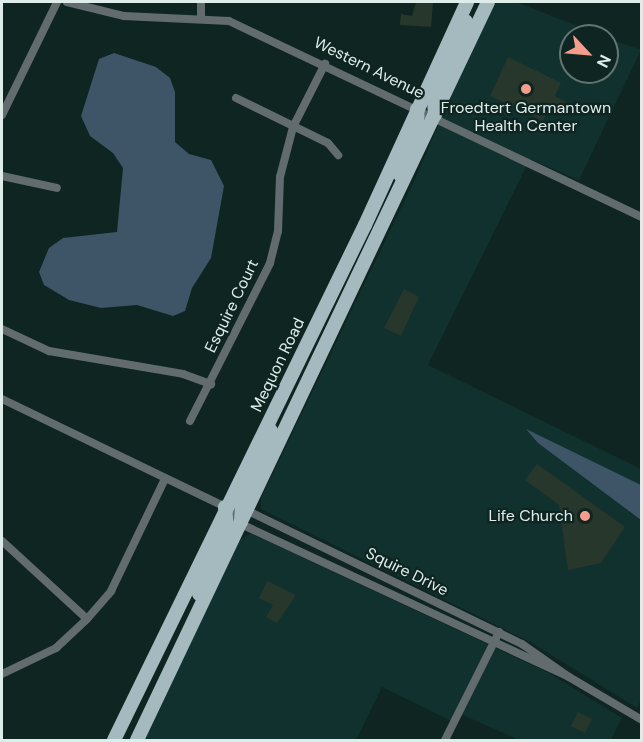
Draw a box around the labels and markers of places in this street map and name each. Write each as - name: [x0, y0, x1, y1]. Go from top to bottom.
- marker: Froedtert Germantown Health Center: [519, 82, 533, 96]
- place label: Froedtert Germantown Health Center: [441, 98, 611, 136]
- place label: Life Church: [488, 506, 573, 526]
- marker: Life Church: [578, 509, 592, 523]

